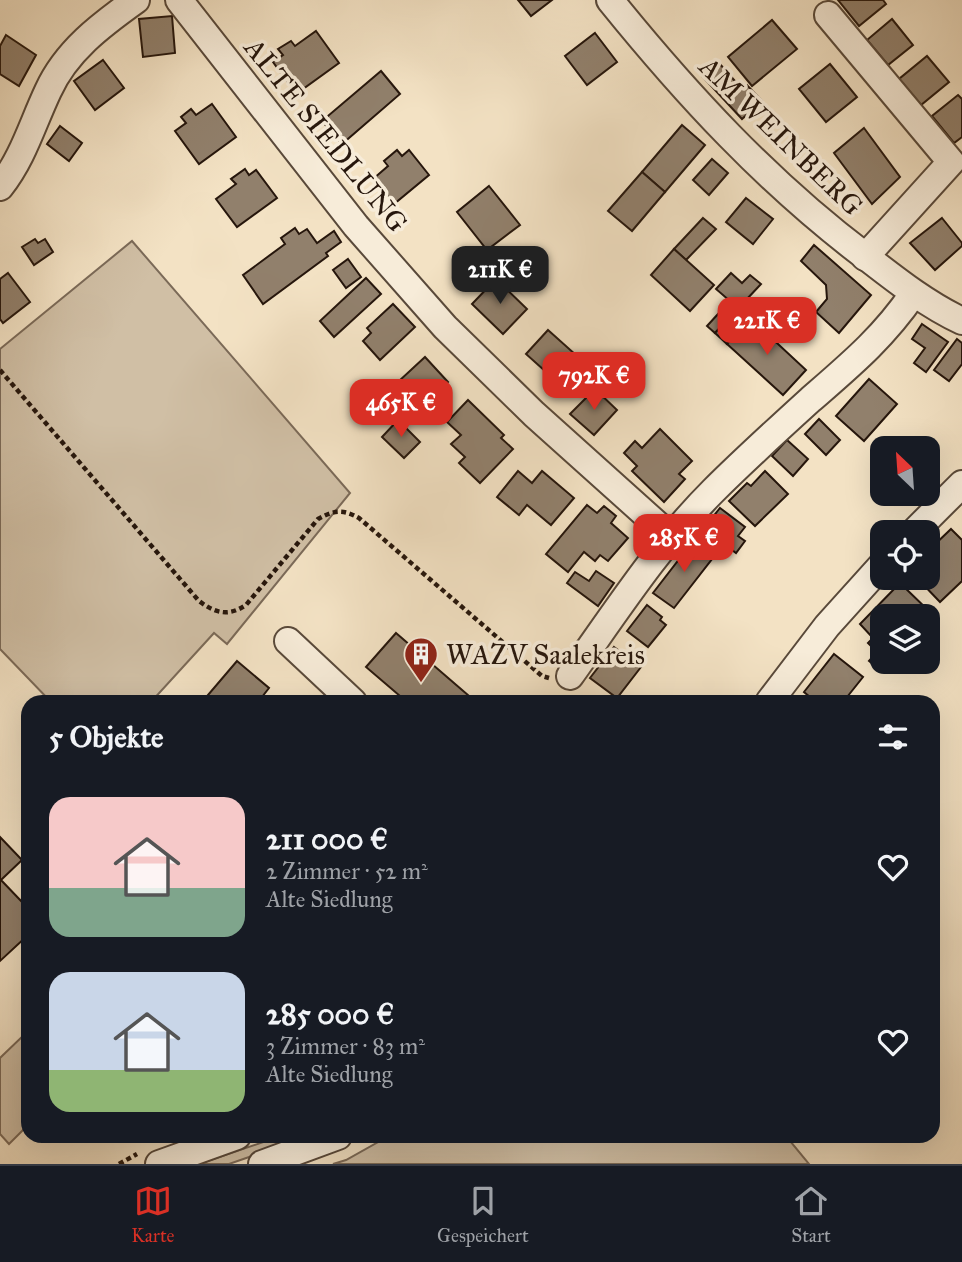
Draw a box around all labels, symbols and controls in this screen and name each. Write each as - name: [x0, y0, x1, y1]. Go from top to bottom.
- street label: ALTE SIEDLUNG: [236, 30, 415, 239]
- street label: AM WEINBERG: [691, 48, 870, 223]
- pin: 211K €: [443, 246, 557, 306]
- text: 211K €: [468, 255, 532, 283]
- pin: 221K €: [710, 298, 824, 357]
- text: 221K €: [734, 306, 800, 334]
- pin: 792K €: [537, 352, 651, 412]
- text: 792K €: [558, 361, 630, 389]
- pin: 465K €: [344, 380, 458, 439]
- text: 465K €: [366, 388, 436, 416]
- north arrow: [870, 436, 940, 506]
- map controls: [870, 436, 940, 674]
- pin: 285K €: [627, 514, 741, 574]
- button: locate: [870, 520, 940, 590]
- text: 285K €: [649, 523, 719, 551]
- button: layers: [870, 604, 940, 674]
- building icon: WAZV Saalekreis: [402, 635, 440, 684]
- place label: WAZV Saalekreis: [446, 637, 645, 672]
- icon: filters: [874, 718, 912, 756]
- text: 5 Objekte: [49, 719, 164, 755]
- text: 211 000 €: [266, 821, 388, 857]
- icon: home: [105, 825, 189, 909]
- icon: heart: [874, 848, 912, 886]
- text: 2 Zimmer · 52 m²: [266, 857, 428, 885]
- text: Alte Siedlung: [266, 885, 392, 913]
- text: 285 000 €: [266, 996, 394, 1032]
- icon: home: [105, 1000, 189, 1084]
- icon: heart: [874, 1023, 912, 1061]
- text: 3 Zimmer · 83 m²: [266, 1032, 425, 1060]
- text: Alte Siedlung: [266, 1060, 392, 1088]
- tab: Karte: [131, 1182, 175, 1247]
- tab: Gespeichert: [437, 1182, 529, 1247]
- tab: Start: [791, 1182, 831, 1247]

